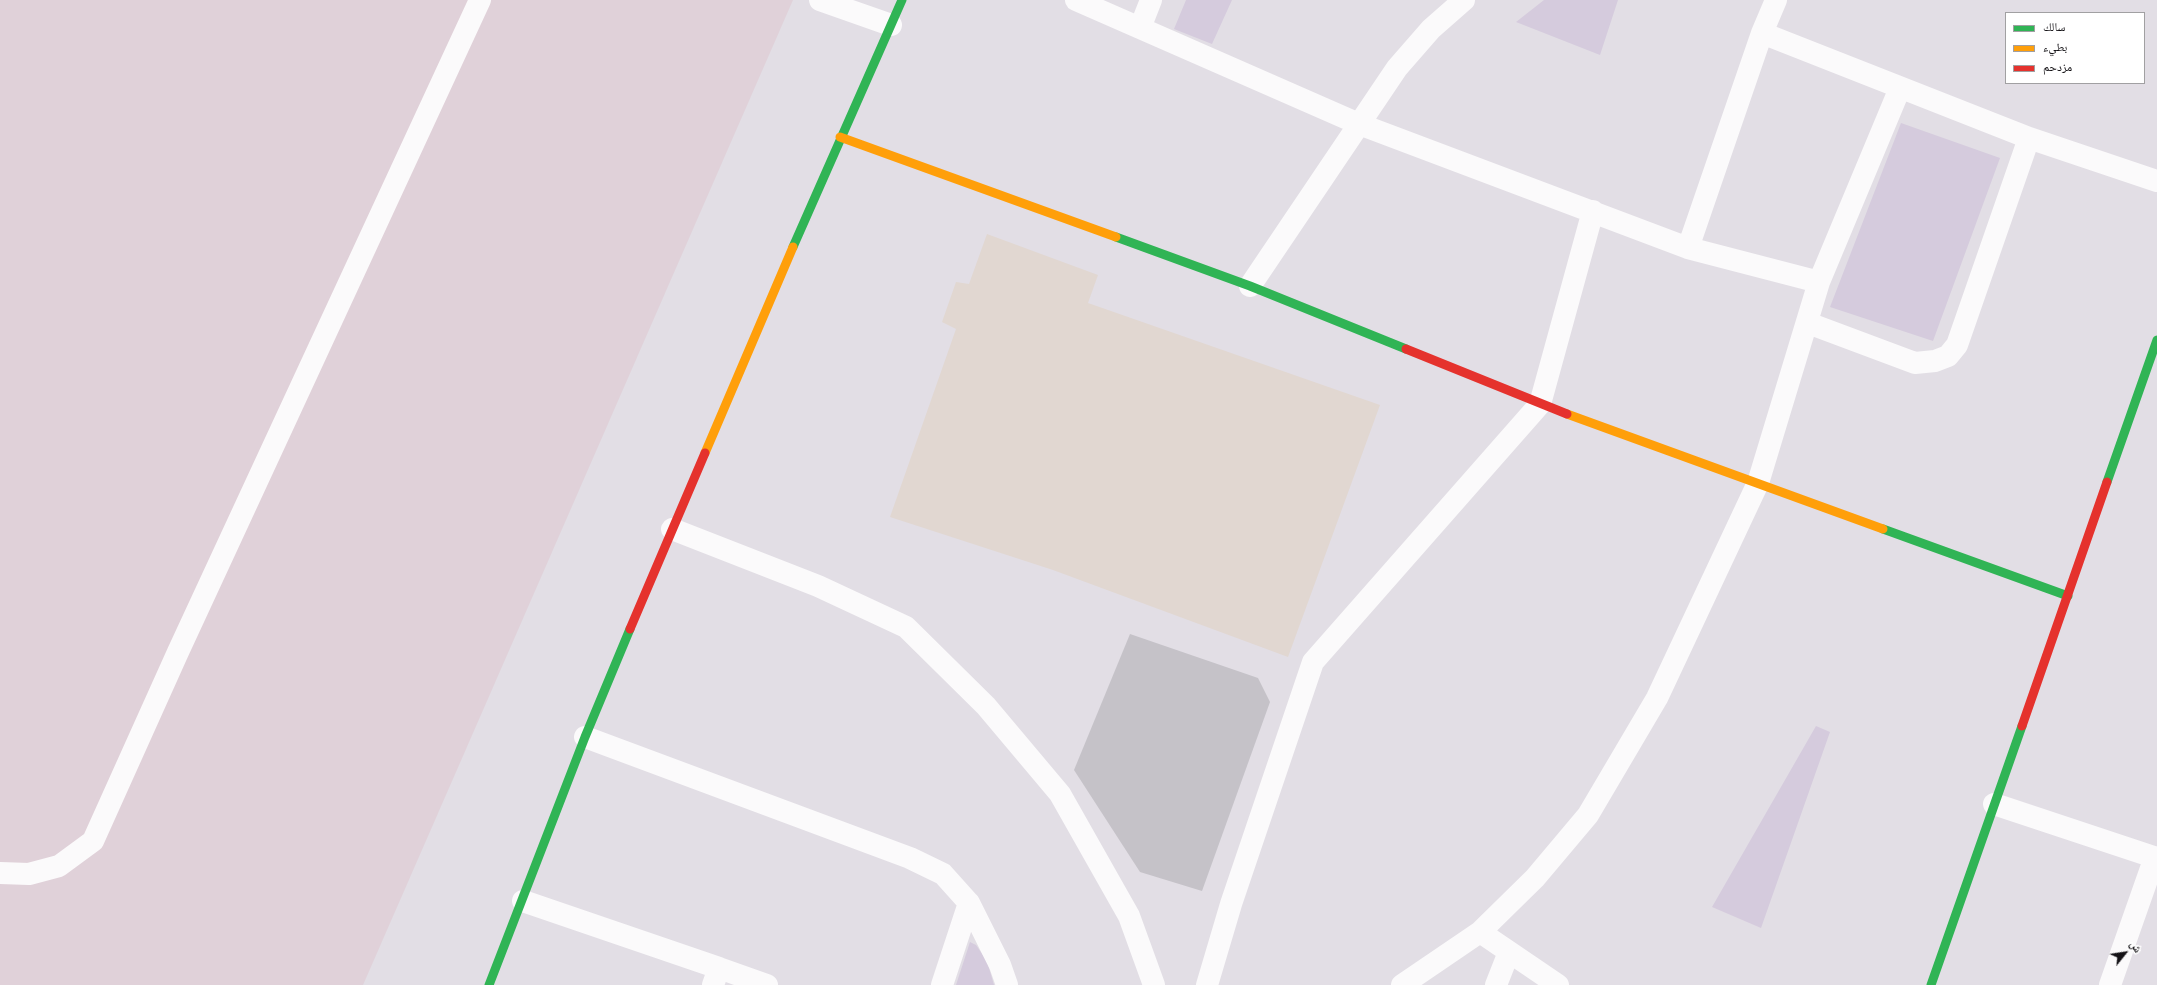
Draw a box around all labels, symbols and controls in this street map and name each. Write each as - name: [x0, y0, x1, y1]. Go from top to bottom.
- legend: [2005, 12, 2145, 84]
- text: سالك: [2043, 18, 2065, 37]
- text: بطيء: [2043, 38, 2067, 57]
- text: مزدحم: [2043, 58, 2072, 77]
- north arrow: [2105, 933, 2145, 973]
- text: ش: [2126, 937, 2146, 956]

